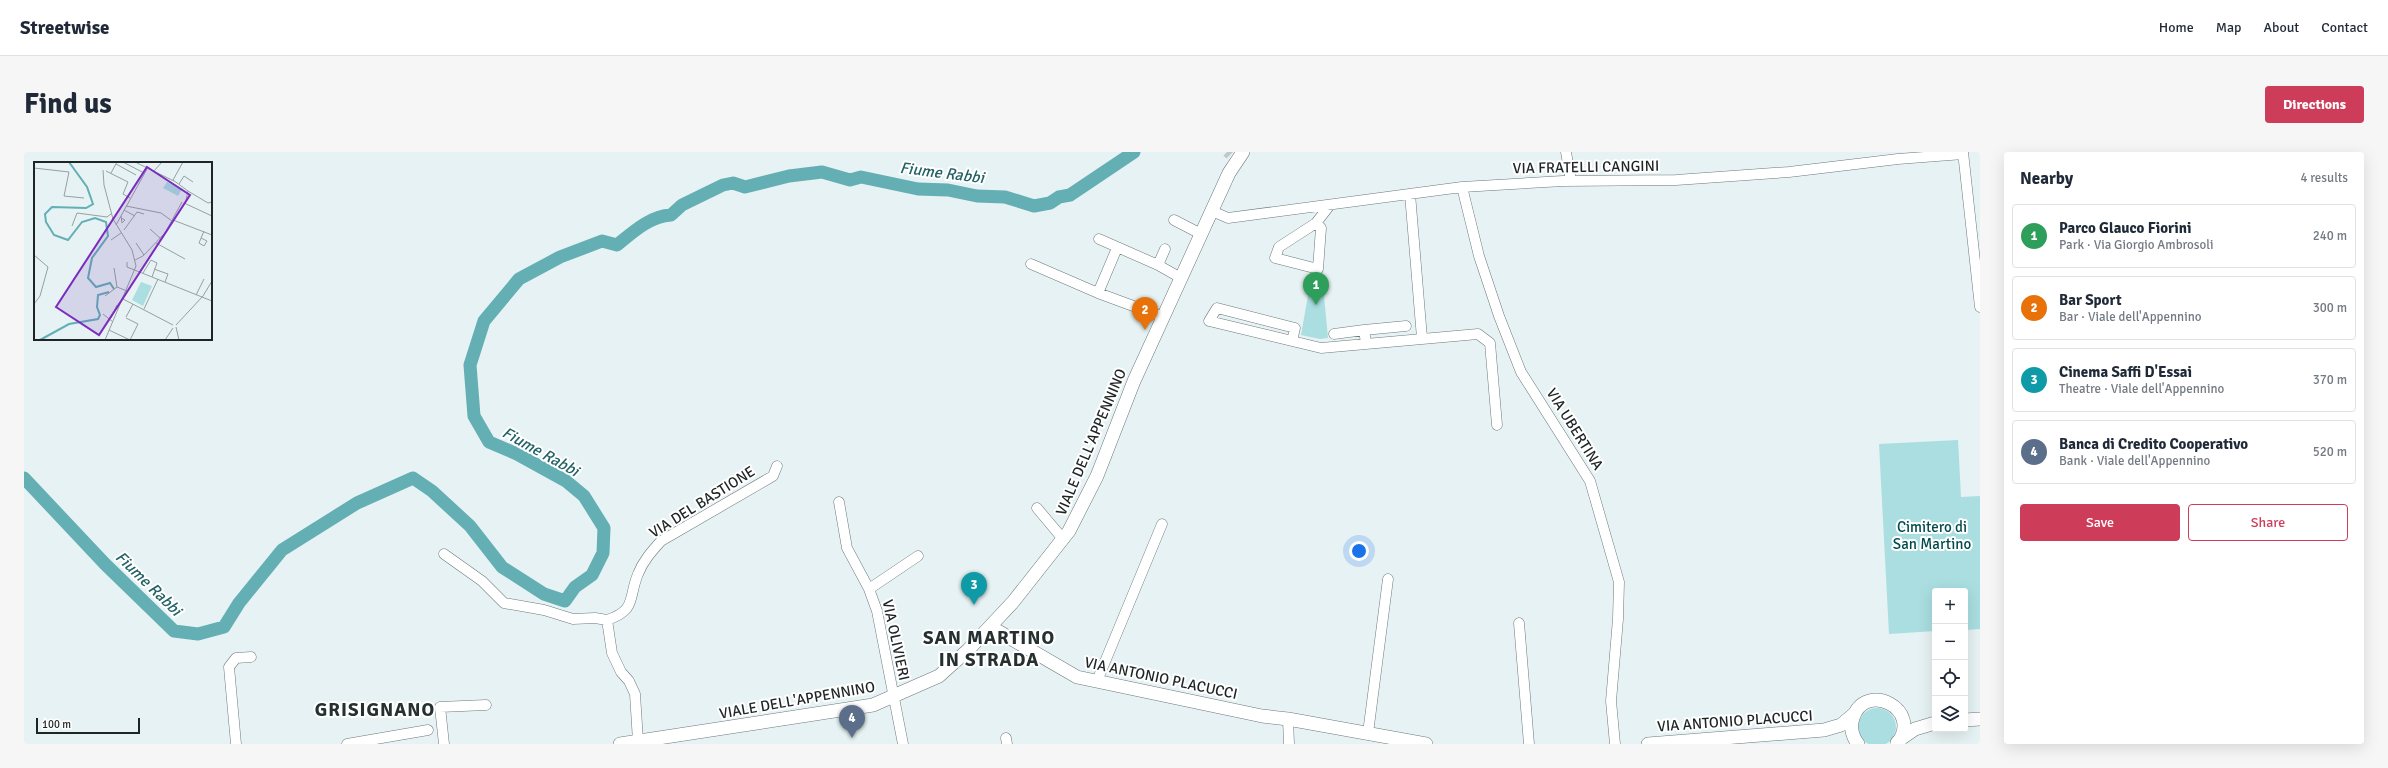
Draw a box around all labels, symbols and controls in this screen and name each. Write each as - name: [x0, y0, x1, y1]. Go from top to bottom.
- text: Streetwise: [20, 16, 110, 40]
- text: Home: [2159, 19, 2194, 36]
- text: Map: [2216, 19, 2241, 36]
- text: About: [2263, 19, 2299, 36]
- text: Contact: [2321, 19, 2368, 36]
- button: Directions: [2265, 86, 2364, 123]
- text: Find us: [24, 87, 112, 121]
- street label: VIA FRATELLI CANGINI: [1513, 157, 1659, 177]
- water label: Fiume Rabbi: [899, 158, 987, 188]
- inset map: [34, 162, 212, 340]
- text: Nearby: [2020, 168, 2073, 189]
- text: 4 results: [2300, 170, 2348, 186]
- text: Parco Glauco Fiorini: [2059, 219, 2191, 237]
- text: 1: [2030, 228, 2038, 244]
- text: 240 m: [2313, 228, 2347, 244]
- text: Park · Via Giorgio Ambrosoli: [2059, 237, 2214, 253]
- pin: 1: [1303, 272, 1329, 305]
- text: Bar Sport: [2059, 291, 2122, 309]
- pin: 2: [1132, 297, 1158, 330]
- text: 2: [2030, 300, 2038, 316]
- text: 300 m: [2313, 300, 2347, 316]
- text: Bar · Viale dell'Appennino: [2059, 309, 2202, 325]
- text: Cinema Saffi D'Essai: [2059, 363, 2192, 381]
- street label: VIALE DELL'APPENNINO: [1052, 366, 1130, 518]
- text: 3: [2030, 372, 2038, 388]
- text: 370 m: [2313, 372, 2347, 388]
- text: Theatre · Viale dell'Appennino: [2059, 381, 2224, 397]
- street label: VIA UBERTINA: [1543, 385, 1607, 473]
- water label: Fiume Rabbi: [499, 423, 584, 482]
- text: Banca di Credito Cooperativo: [2059, 435, 2248, 453]
- text: 4: [2030, 444, 2038, 460]
- text: 520 m: [2313, 444, 2347, 460]
- text: Bank · Viale dell'Appennino: [2059, 453, 2210, 469]
- street label: VIA DEL BASTIONE: [646, 462, 758, 542]
- button: Save: [2020, 504, 2180, 541]
- button: Share: [2188, 504, 2348, 541]
- park label: Cimitero di San Martino: [1893, 518, 1971, 553]
- your location: [1349, 541, 1369, 561]
- water label: Fiume Rabbi: [111, 547, 187, 621]
- pin: 3: [961, 572, 987, 605]
- map controls: [1932, 588, 1968, 732]
- button: +: [1932, 588, 1968, 624]
- street label: VIA OLIVIERI: [879, 598, 913, 682]
- button: −: [1932, 624, 1968, 660]
- district label: SAN MARTINO IN STRADA: [923, 626, 1055, 672]
- street label: VIA ANTONIO PLACUCCI: [1083, 653, 1239, 703]
- button: locate: [1932, 660, 1968, 696]
- street label: VIALE DELL'APPENNINO: [718, 677, 876, 723]
- button: layers: [1932, 696, 1968, 732]
- district label: GRISIGNANO: [315, 698, 435, 722]
- pin: 4: [839, 705, 865, 738]
- street label: VIA ANTONIO PLACUCCI: [1657, 707, 1813, 735]
- scale bar: [36, 716, 140, 735]
- text: 100 m: [42, 718, 71, 731]

